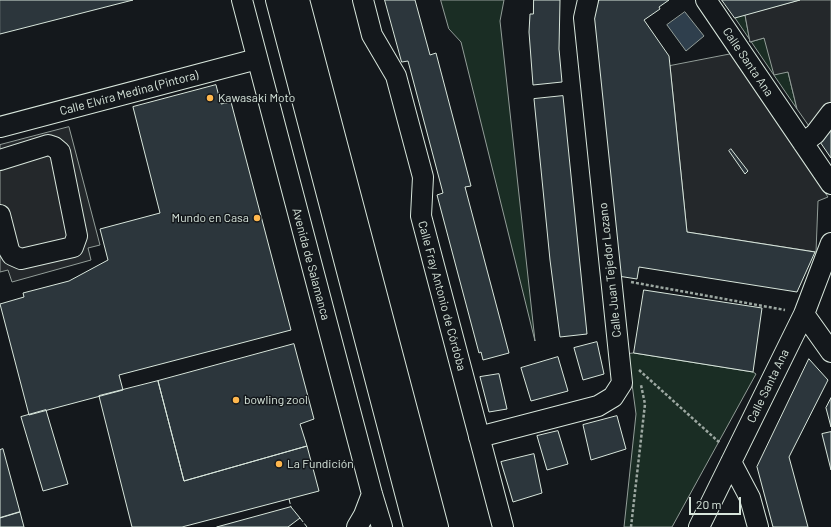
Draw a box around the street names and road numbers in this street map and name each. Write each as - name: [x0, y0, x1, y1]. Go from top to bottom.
- street label: Calle Santa Ana: [720, 25, 776, 99]
- street label: Calle Elvira Medina (Pintora): [58, 68, 200, 118]
- street label: Calle Juan Tejedor Lozano: [596, 202, 624, 338]
- street label: Avenida de Salamanca: [289, 206, 333, 322]
- street label: Calle Fray Antonio de Córdoba: [415, 219, 469, 373]
- street label: Calle Santa Ana: [744, 347, 792, 425]

